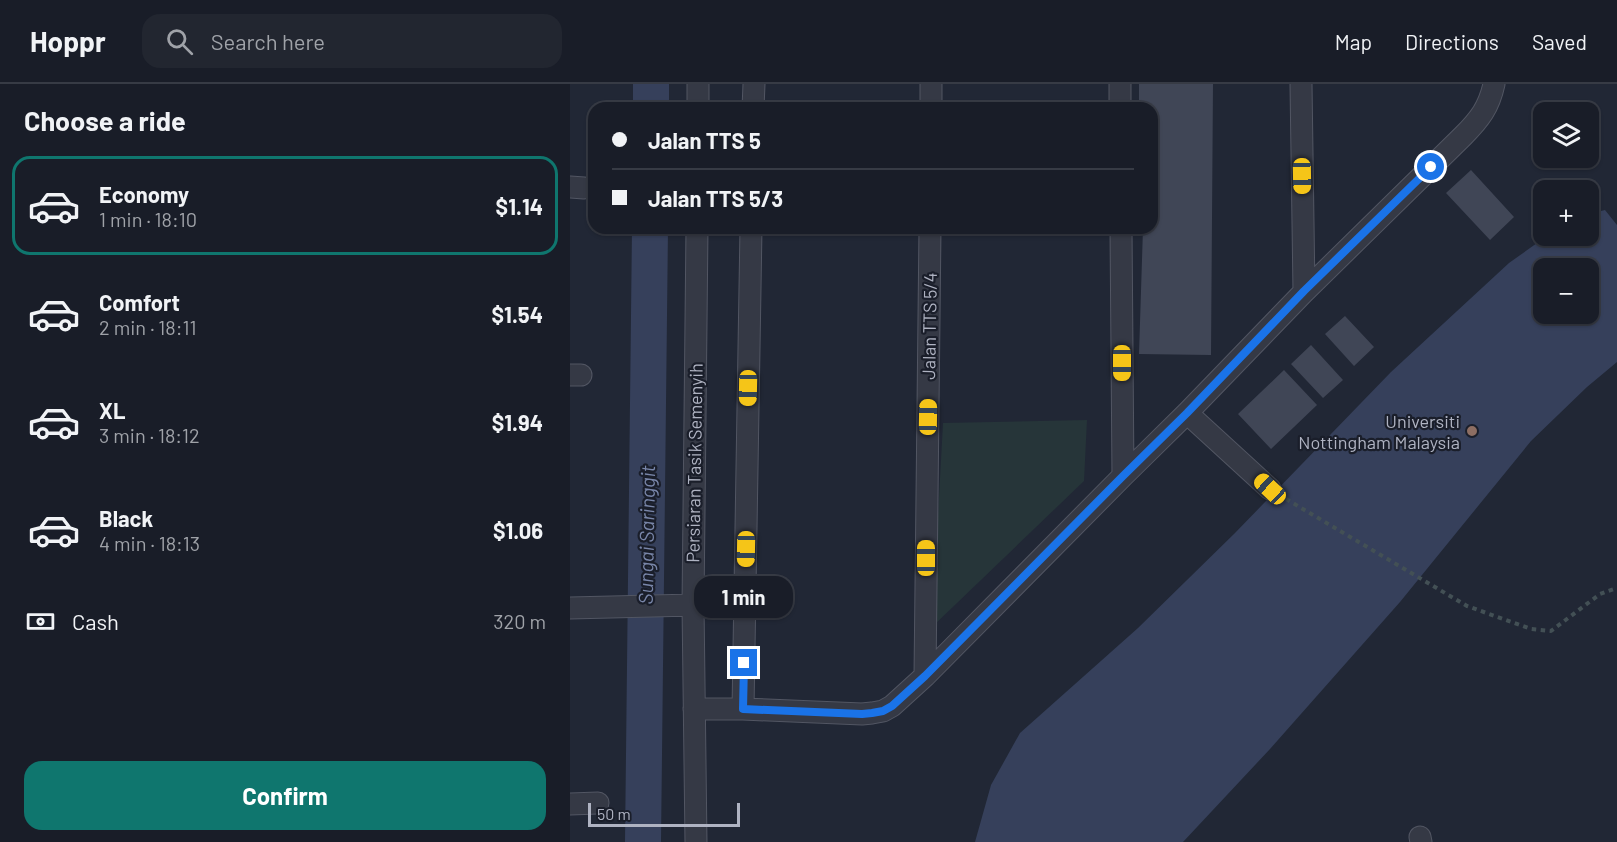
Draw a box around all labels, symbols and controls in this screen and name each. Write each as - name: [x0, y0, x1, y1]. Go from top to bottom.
- search box: [142, 14, 562, 68]
- text: Hoppr: [30, 24, 106, 58]
- icon: search: [163, 25, 196, 58]
- text: Search here: [211, 28, 325, 54]
- text: Map: [1335, 29, 1372, 54]
- text: Directions: [1405, 29, 1499, 54]
- text: Saved: [1532, 29, 1587, 54]
- map controls: [1533, 102, 1599, 324]
- button: layers: [1533, 102, 1599, 168]
- text: Choose a ride: [24, 104, 186, 136]
- text: Jalan TTS 5: [648, 127, 761, 153]
- route start: [1417, 153, 1444, 180]
- car: [1293, 158, 1311, 194]
- icon: car: [27, 179, 81, 233]
- button: +: [1533, 180, 1599, 246]
- text: Economy: [99, 181, 189, 207]
- text: Jalan TTS 5/3: [648, 185, 783, 211]
- text: $1.14: [496, 193, 543, 219]
- text: 1 min · 18:10: [99, 207, 197, 231]
- button: −: [1533, 258, 1599, 324]
- street label: Jalan TTS 5/4: [917, 272, 941, 380]
- icon: car: [27, 287, 81, 341]
- text: Comfort: [99, 289, 180, 315]
- text: $1.54: [492, 301, 543, 327]
- text: 2 min · 18:11: [99, 315, 197, 339]
- car: [1113, 345, 1131, 381]
- street label: Persiaran Tasik Semenyih: [681, 363, 707, 563]
- car: [739, 370, 757, 406]
- icon: car: [27, 395, 81, 449]
- text: XL: [99, 397, 125, 423]
- car: [919, 399, 937, 435]
- text: $1.94: [492, 409, 543, 435]
- place label: Universiti Nottingham Malaysia: [1298, 410, 1460, 453]
- text: 3 min · 18:12: [99, 423, 200, 447]
- marker: Universiti Nottingham Malaysia: [1465, 424, 1479, 438]
- water label: Sungai Saringgit: [633, 465, 659, 605]
- car: [1251, 470, 1289, 508]
- icon: car: [27, 503, 81, 557]
- text: Black: [99, 505, 153, 531]
- text: $1.06: [493, 517, 543, 543]
- text: 4 min · 18:13: [99, 531, 200, 555]
- car: [737, 531, 755, 567]
- car: [917, 540, 935, 576]
- callout: 1 min: [694, 576, 794, 618]
- text: 1 min: [722, 585, 765, 609]
- icon: cash: [24, 605, 57, 638]
- text: Cash: [72, 608, 119, 634]
- text: 320 m: [493, 609, 546, 633]
- route end: [730, 649, 757, 676]
- button: Confirm: [24, 761, 546, 830]
- scale bar: [588, 800, 740, 828]
- text: 50 m: [597, 804, 631, 823]

